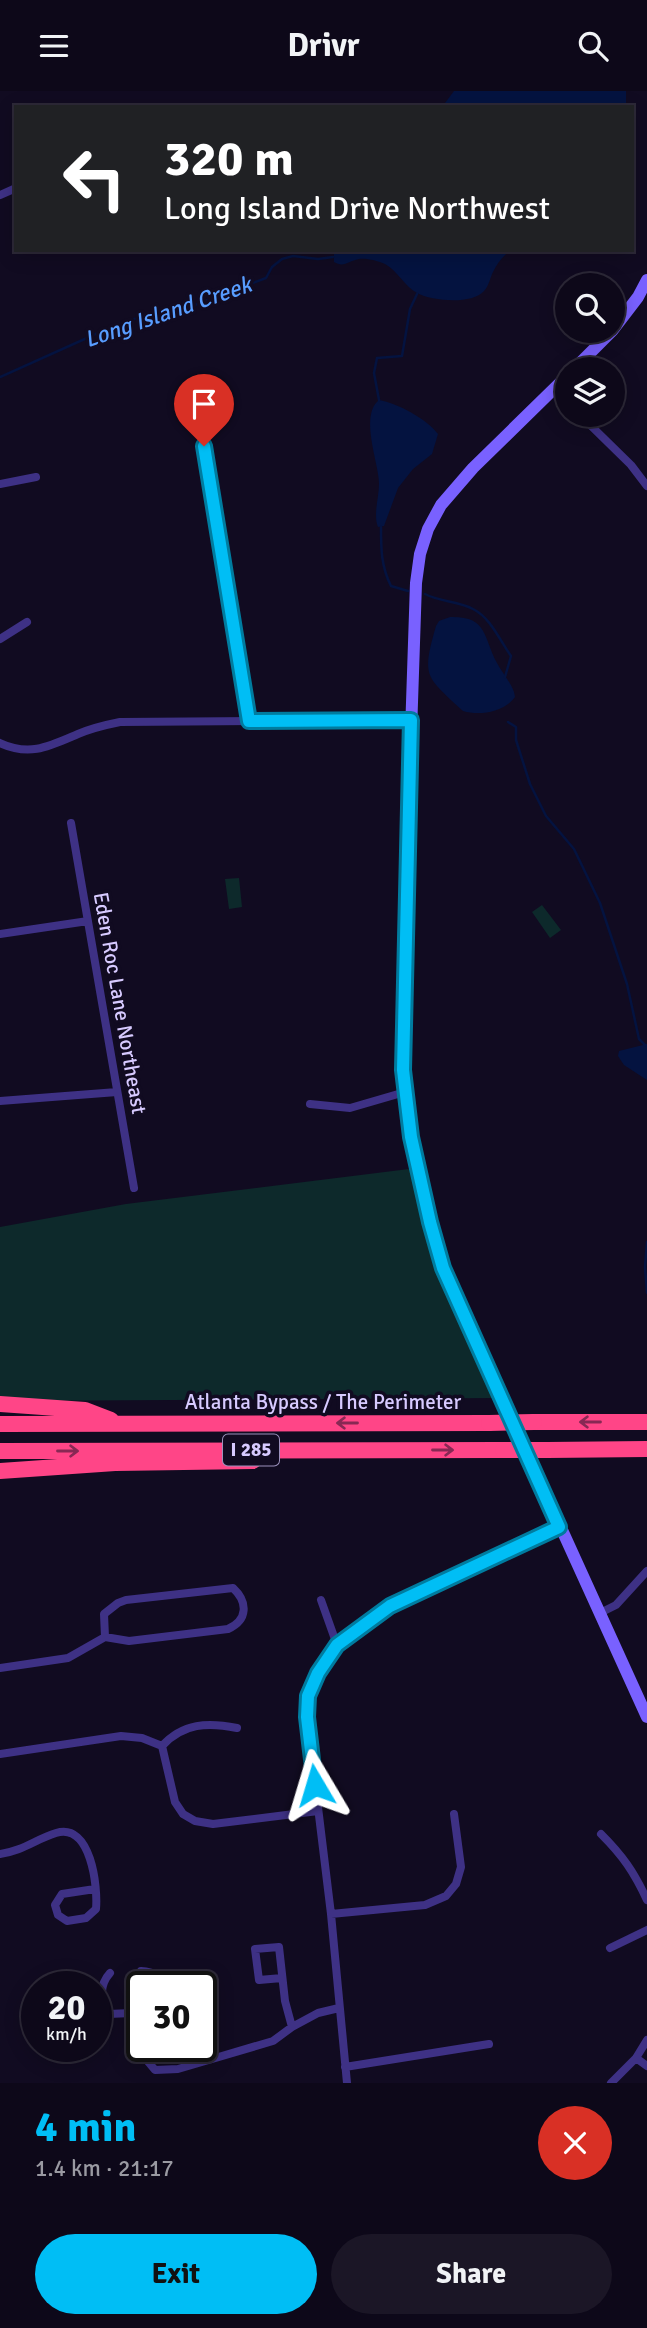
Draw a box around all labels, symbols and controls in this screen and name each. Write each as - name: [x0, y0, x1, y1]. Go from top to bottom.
- text: Drivr: [287, 26, 360, 65]
- icon: menu: [35, 27, 73, 65]
- icon: search: [574, 27, 612, 65]
- text: 320 m: [164, 129, 294, 189]
- icon: left: [49, 133, 140, 224]
- text: Long Island Drive Northwest: [164, 189, 550, 228]
- water label: Long Island Creek: [81, 269, 258, 354]
- map controls: [555, 273, 625, 427]
- button: search: [555, 273, 625, 343]
- button: layers: [555, 357, 625, 427]
- pin: [174, 374, 234, 446]
- icon: arrive: [185, 385, 223, 423]
- street label: Eden Roc Lane Northeast: [88, 890, 152, 1116]
- street label: Atlanta Bypass / The Perimeter: [185, 1389, 461, 1415]
- one-way arrow: [579, 1415, 602, 1429]
- one-way arrow: [336, 1416, 359, 1430]
- road number: I 285: [223, 1435, 279, 1465]
- one-way arrow: [431, 1443, 454, 1457]
- one-way arrow: [56, 1444, 79, 1458]
- position arrow: [278, 1748, 352, 1822]
- speed limit sign: 30: [126, 1971, 217, 2062]
- text: 20: [48, 1986, 85, 2029]
- text: km/h: [46, 2023, 87, 2045]
- text: 4 min: [35, 2102, 136, 2153]
- button: close: [538, 2106, 612, 2180]
- text: 1.4 km · 21:17: [35, 2154, 174, 2183]
- button: Exit: [35, 2234, 317, 2314]
- button: Share: [331, 2234, 612, 2314]

